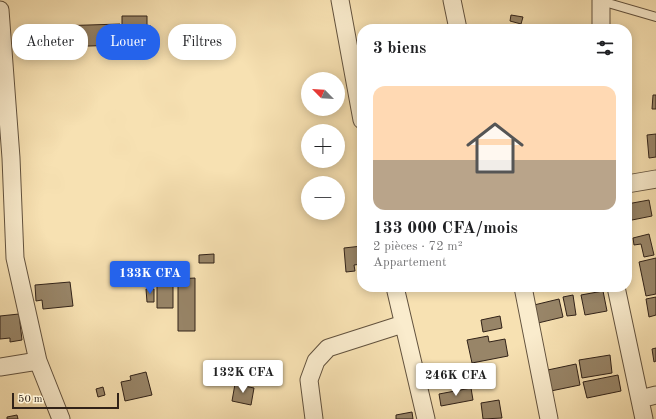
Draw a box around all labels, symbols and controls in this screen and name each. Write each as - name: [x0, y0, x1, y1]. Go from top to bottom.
- chip: Acheter: [12, 24, 88, 60]
- chip: Louer: [96, 24, 160, 60]
- chip: Filtres: [168, 24, 236, 60]
- icon: filters: [594, 37, 616, 59]
- text: 3 biens: [373, 40, 426, 57]
- north arrow: [301, 72, 345, 116]
- map controls: [301, 72, 345, 220]
- icon: home: [459, 112, 531, 184]
- button: +: [301, 124, 345, 168]
- button: −: [301, 176, 345, 220]
- text: 133 000 CFA/mois: [373, 220, 518, 237]
- text: 2 pièces · 72 m²: [373, 240, 463, 253]
- text: Appartement: [373, 256, 447, 269]
- pin: 133K CFA: [109, 261, 191, 295]
- text: 133K CFA: [119, 267, 181, 280]
- pin: 132K CFA: [202, 360, 284, 394]
- pin: 246K CFA: [415, 363, 497, 397]
- text: 132K CFA: [212, 366, 274, 379]
- text: 246K CFA: [425, 369, 487, 382]
- scale bar: [12, 391, 119, 410]
- text: 50 m: [18, 394, 43, 405]

